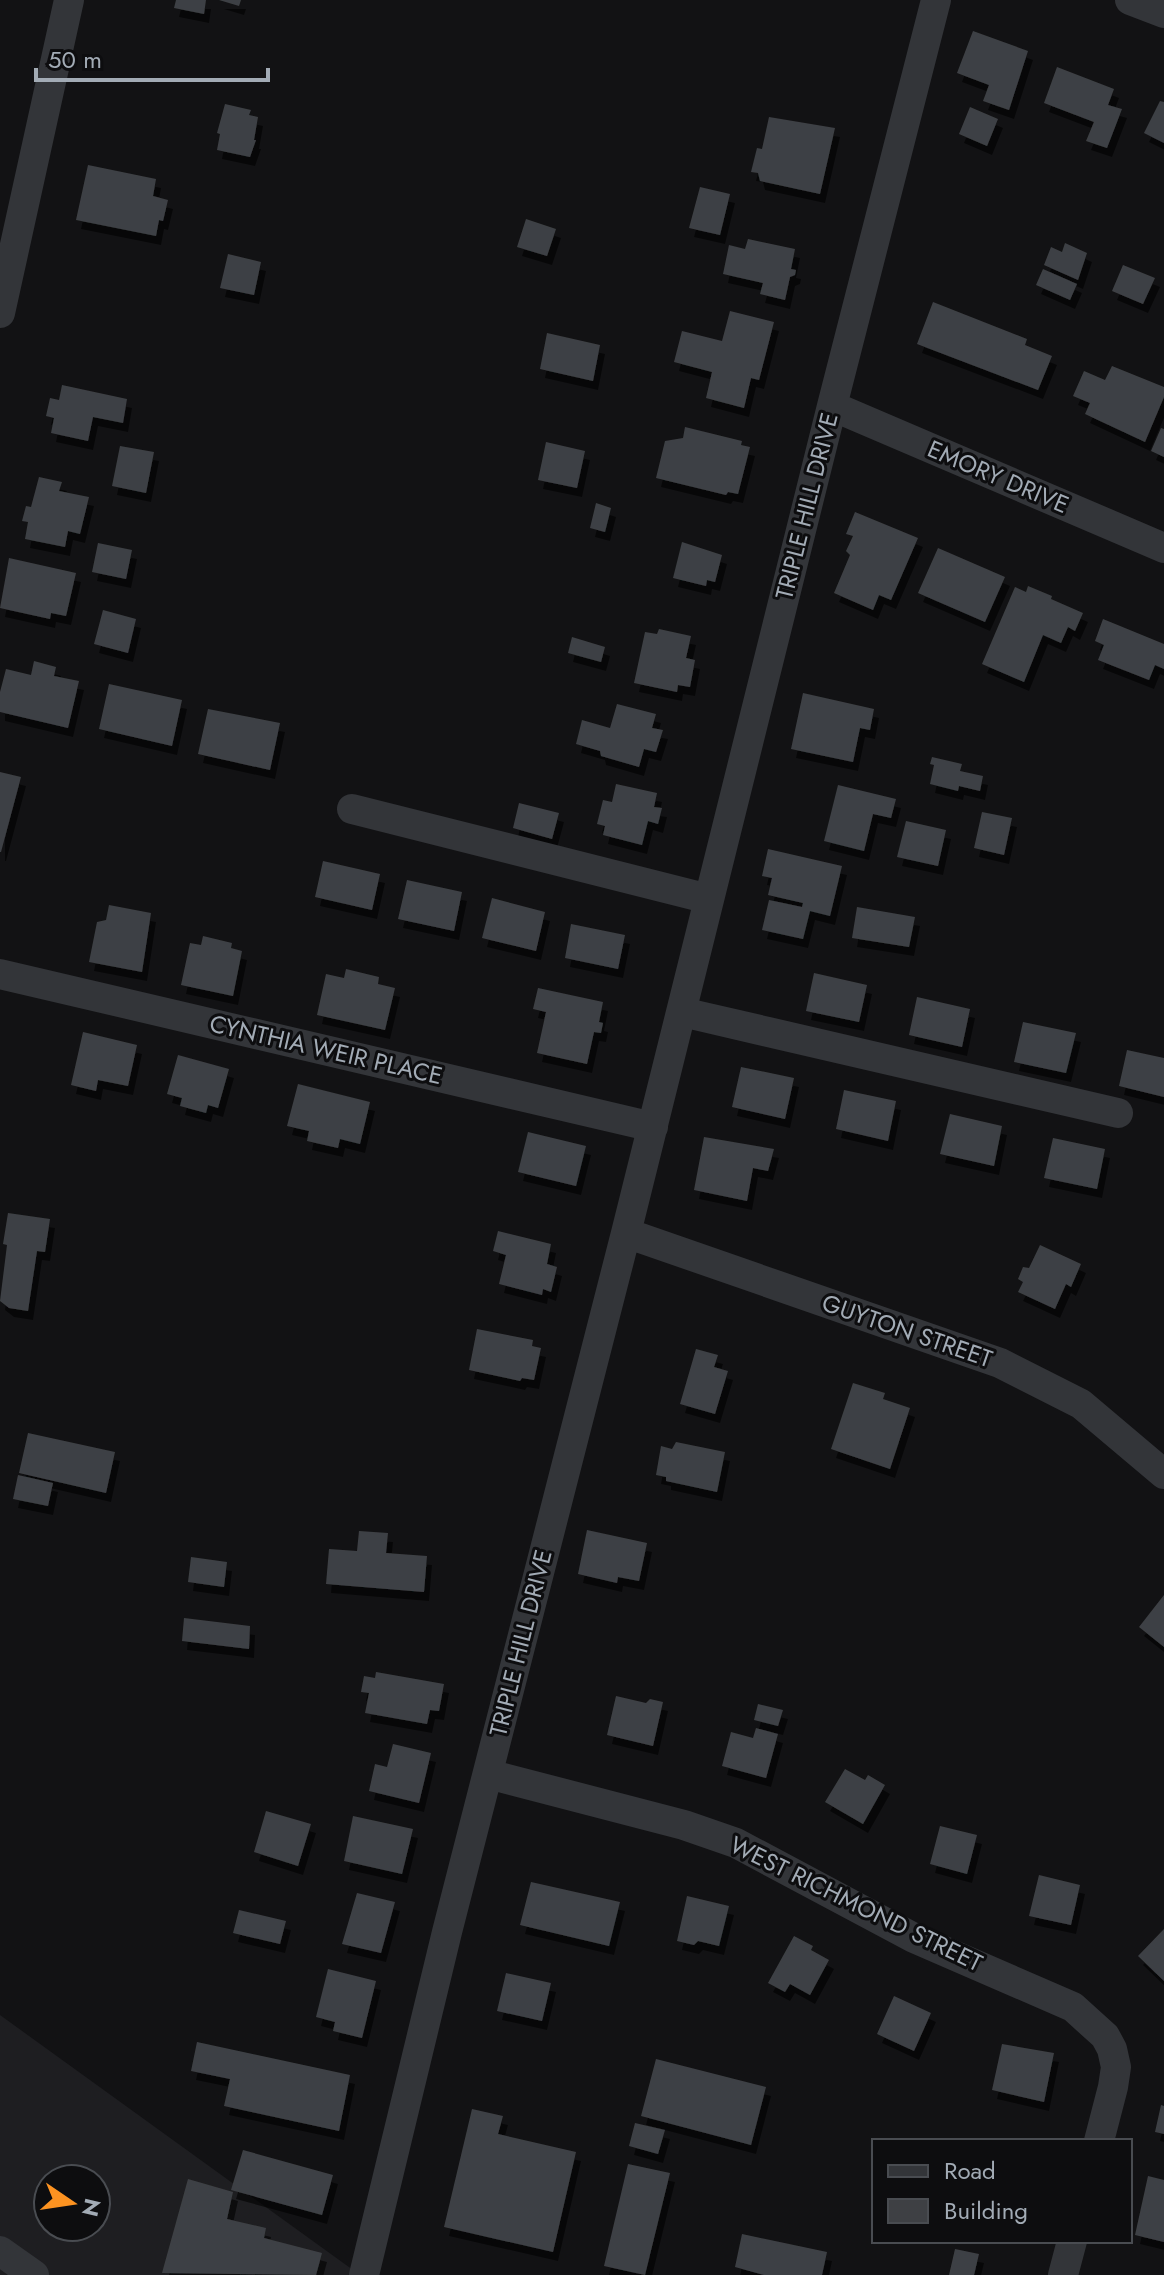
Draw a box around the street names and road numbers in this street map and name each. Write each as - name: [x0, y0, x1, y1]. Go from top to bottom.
- street label: TRIPLE HILL DRIVE: [766, 409, 847, 603]
- street label: EMORY DRIVE: [922, 431, 1074, 522]
- street label: CYNTHIA WEIR PLACE: [206, 1006, 446, 1093]
- street label: GUYTON STREET: [817, 1285, 997, 1376]
- street label: TRIPLE HILL DRIVE: [480, 1546, 561, 1740]
- street label: WEST RICHMOND STREET: [724, 1827, 988, 1980]

